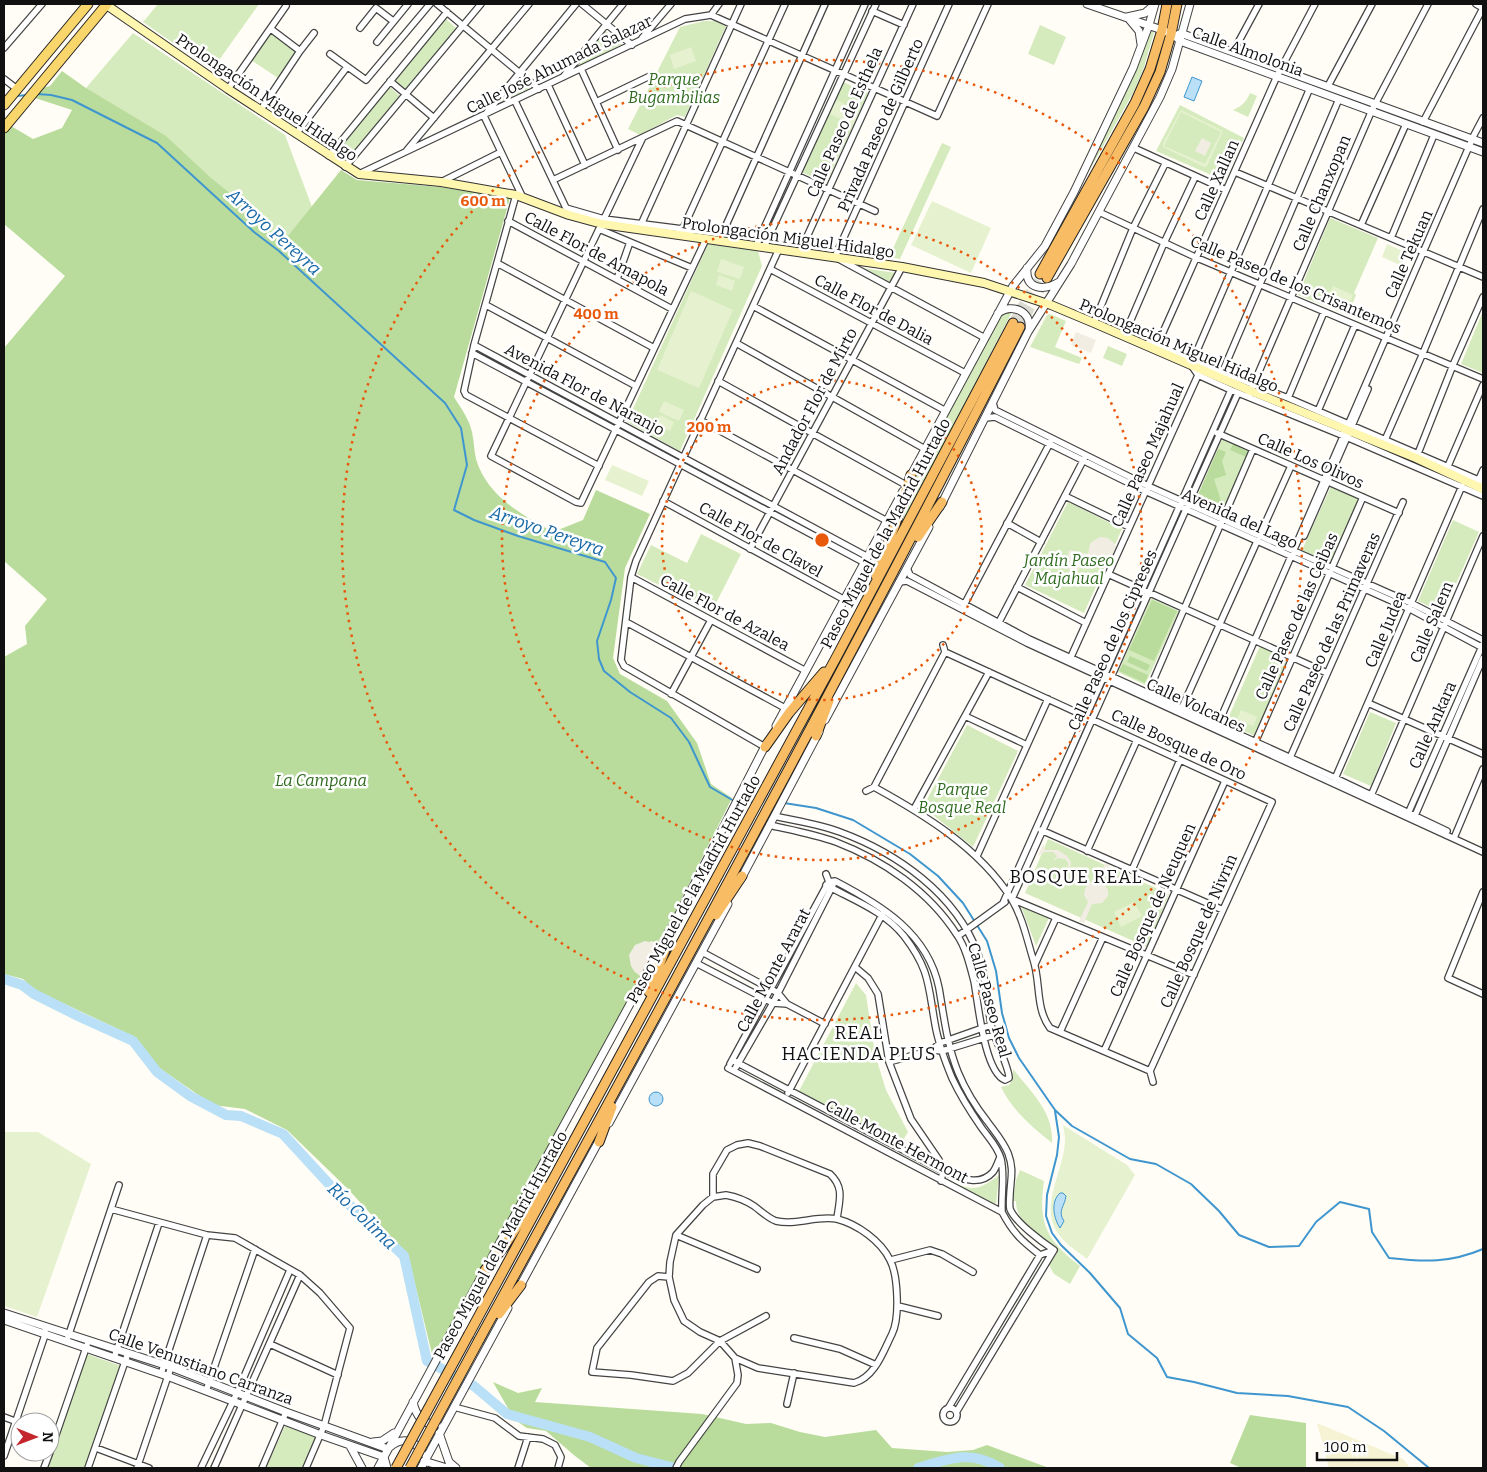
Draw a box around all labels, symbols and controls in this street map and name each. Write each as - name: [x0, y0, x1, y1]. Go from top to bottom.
- street label: Calle José Ahumada Salazar: [463, 11, 655, 118]
- street label: Calle Almolonia: [1189, 22, 1306, 81]
- street label: Prolongación Miguel Hidalgo: [172, 30, 361, 165]
- street label: Privada Paseo de Gilberto: [834, 35, 927, 215]
- street label: Calle Paseo de Esthela: [803, 44, 886, 200]
- park label: Parque Bugambilias: [628, 70, 720, 107]
- street label: Calle Chanxopan: [1288, 132, 1355, 254]
- street label: Calle Xallan: [1190, 137, 1243, 224]
- water label: Arroyo Pereyra: [222, 183, 326, 280]
- text: 600 m: [461, 192, 506, 210]
- street label: Calle Flor de Amapola: [521, 207, 673, 300]
- street label: Calle Tekuan: [1380, 207, 1436, 301]
- street label: Prolongación Miguel Hidalgo: [680, 213, 895, 262]
- street label: Calle Paseo de los Crisantemos: [1188, 231, 1404, 338]
- street label: Calle Flor de Dalia: [811, 270, 937, 349]
- street label: Prolongación Miguel Hidalgo: [1076, 295, 1281, 396]
- text: 400 m: [573, 305, 619, 323]
- street label: Andador Flor de Mirto: [768, 325, 861, 478]
- street label: Avenida Flor de Naranjo: [502, 339, 668, 440]
- street label: Calle Paseo Majahual: [1107, 380, 1188, 530]
- street label: Paseo Miguel de la Madrid Hurtado: [816, 415, 954, 652]
- text: 200 m: [687, 418, 732, 436]
- street label: Calle Los Olivos: [1255, 428, 1367, 492]
- street label: Avenida del Lago: [1179, 484, 1301, 553]
- street label: Calle Flor de Clavel: [696, 498, 826, 581]
- water label: Arroyo Pereyra: [486, 501, 607, 561]
- street label: Calle Paseo de las Primaveras: [1279, 529, 1384, 735]
- street label: Calle Paseo de las Ceibas: [1251, 530, 1342, 703]
- centre of rings: [813, 531, 831, 549]
- street label: Calle Paseo de los Cipreses: [1064, 547, 1161, 734]
- park label: Jardín Paseo Majahual: [1022, 551, 1114, 588]
- street label: Calle Flor de Azalea: [657, 570, 793, 655]
- street label: Calle Salem: [1406, 579, 1457, 666]
- street label: Calle Judea: [1361, 588, 1410, 671]
- street label: Calle Volcanes: [1143, 674, 1248, 737]
- street label: Calle Ankara: [1405, 678, 1460, 772]
- street label: Calle Bosque de Oro: [1108, 705, 1249, 784]
- park label: La Campana: [275, 771, 367, 790]
- street label: Paseo Miguel de la Madrid Hurtado: [623, 772, 764, 1007]
- park label: Parque Bosque Real: [918, 780, 1006, 817]
- street label: Calle Bosque de Neuquen: [1105, 820, 1199, 1000]
- street label: Calle Bosque de Nivrin: [1156, 851, 1241, 1011]
- district label: BOSQUE REAL: [1010, 866, 1142, 888]
- street label: Calle Monte Ararat: [733, 905, 814, 1036]
- street label: Calle Paseo Real: [964, 940, 1015, 1060]
- district label: REAL HACIENDA PLUS: [781, 1022, 937, 1065]
- street label: Calle Monte Hermont: [822, 1096, 972, 1187]
- street label: Paseo Miguel de la Madrid Hurtado: [430, 1128, 571, 1363]
- water label: Río Colima: [323, 1178, 401, 1254]
- street label: Calle Venustiano Carranza: [106, 1324, 296, 1409]
- north arrow: [10, 1412, 60, 1462]
- scale bar: [1317, 1430, 1397, 1462]
- text: N: [39, 1432, 56, 1443]
- text: 100 m: [1324, 1438, 1367, 1456]

